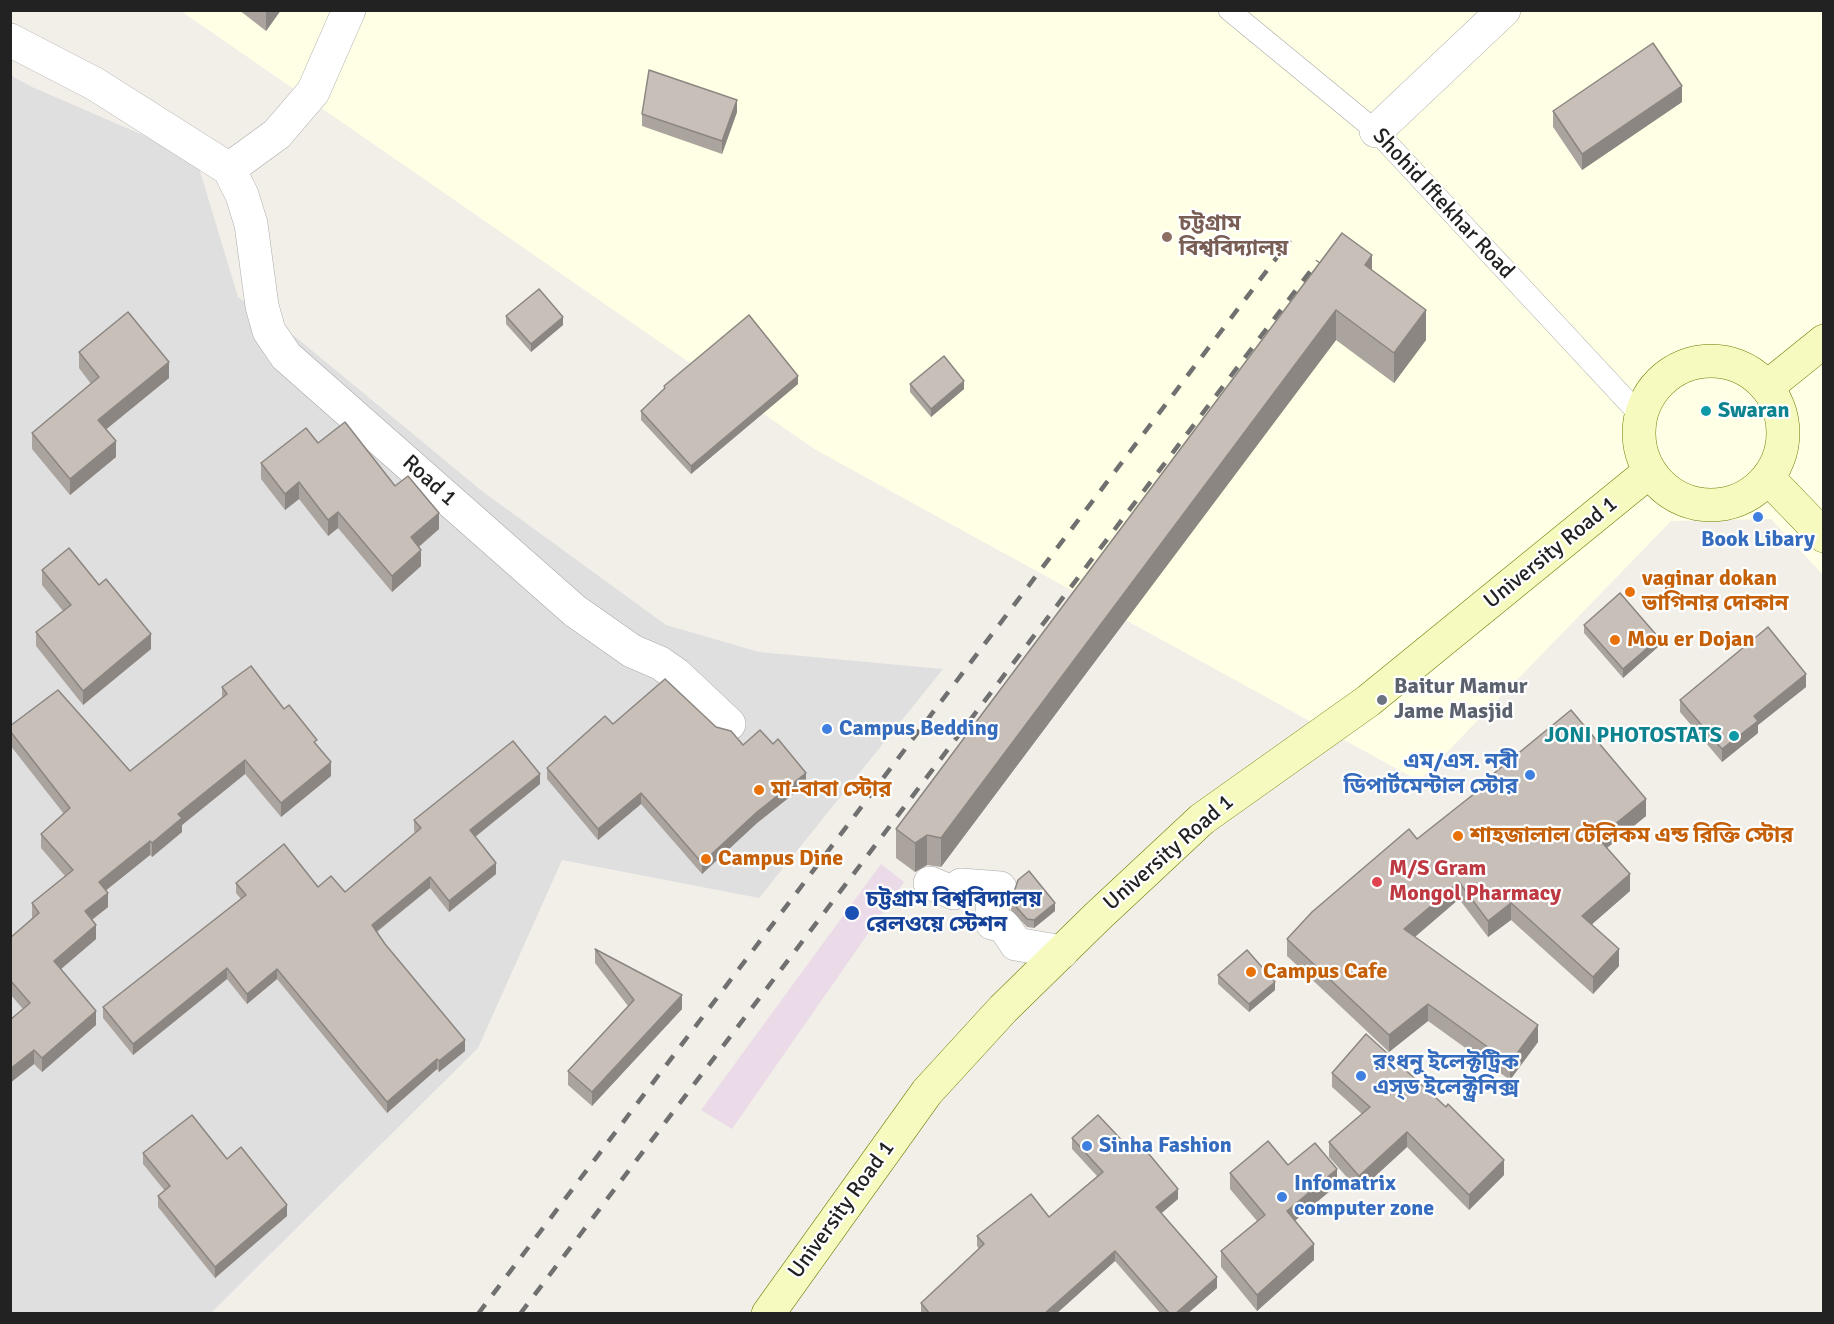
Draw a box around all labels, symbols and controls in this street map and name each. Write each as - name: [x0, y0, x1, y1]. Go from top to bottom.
- street label: Shohid Iftekhar Road: [1367, 123, 1519, 285]
- place label: চট্টগ্রাম বিশ্ববিদ্যালয়: [1179, 211, 1288, 262]
- marker: চট্টগ্রাম বিশ্ববিদ্যালয়: [1160, 230, 1174, 244]
- place label: Swaran: [1718, 398, 1790, 424]
- marker: Swaran: [1699, 404, 1713, 418]
- street label: Road 1: [396, 450, 462, 512]
- street label: University Road 1: [1479, 491, 1623, 615]
- marker: Book Libary: [1751, 510, 1765, 524]
- place label: Book Libary: [1701, 527, 1815, 553]
- place label: vaginar dokan ভাগিনার দোকান: [1642, 566, 1788, 618]
- marker: vaginar dokan ভাগিনার দোকান: [1623, 585, 1637, 599]
- place label: Mou er Dojan: [1627, 627, 1754, 653]
- marker: Mou er Dojan: [1608, 633, 1622, 647]
- place label: Baitur Mamur Jame Masjid: [1394, 674, 1527, 726]
- marker: Baitur Mamur Jame Masjid: [1375, 693, 1389, 707]
- place label: Campus Bedding: [839, 716, 998, 742]
- marker: Campus Bedding: [820, 722, 834, 736]
- place label: JONI PHOTOSTATS: [1544, 723, 1722, 749]
- marker: JONI PHOTOSTATS: [1727, 729, 1741, 743]
- place label: এম/এস. নবী ডিপার্টমেন্টাল স্টোর: [1343, 749, 1518, 800]
- marker: এম/এস. নবী ডিপার্টমেন্টাল স্টোর: [1523, 768, 1537, 782]
- place label: মা-বাবা স্টোর: [771, 777, 891, 803]
- marker: মা-বাবা স্টোর: [752, 783, 766, 797]
- street label: University Road 1: [1099, 789, 1239, 917]
- place label: শাহজালাল টেলিকম এন্ড রিক্তি স্টোর: [1470, 823, 1793, 849]
- marker: শাহজালাল টেলিকম এন্ড রিক্তি স্টোর: [1451, 829, 1465, 843]
- place label: Campus Dine: [718, 846, 843, 872]
- marker: Campus Dine: [699, 852, 713, 866]
- place label: M/S Gram Mongol Pharmacy: [1389, 856, 1561, 908]
- marker: M/S Gram Mongol Pharmacy: [1370, 875, 1384, 889]
- place label: চট্টগ্রাম বিশ্ববিদ্যালয় রেলওয়ে স্টেশন: [866, 887, 1042, 938]
- marker: চট্টগ্রাম বিশ্ববিদ্যালয় রেলওয়ে স্টেশন: [843, 904, 861, 922]
- place label: Campus Cafe: [1263, 959, 1387, 985]
- marker: Campus Cafe: [1244, 965, 1258, 979]
- place label: রংধনু ইলেক্টট্রিক এস্ড ইলেক্ট্রনিক্স: [1373, 1050, 1519, 1102]
- marker: রংধনু ইলেক্টট্রিক এস্ড ইলেক্ট্রনিক্স: [1354, 1069, 1368, 1083]
- place label: Sinha Fashion: [1099, 1133, 1232, 1159]
- street label: University Road 1: [783, 1136, 901, 1284]
- marker: Sinha Fashion: [1080, 1139, 1094, 1153]
- place label: Infomatrix computer zone: [1294, 1171, 1434, 1222]
- marker: Infomatrix computer zone: [1275, 1190, 1289, 1204]

